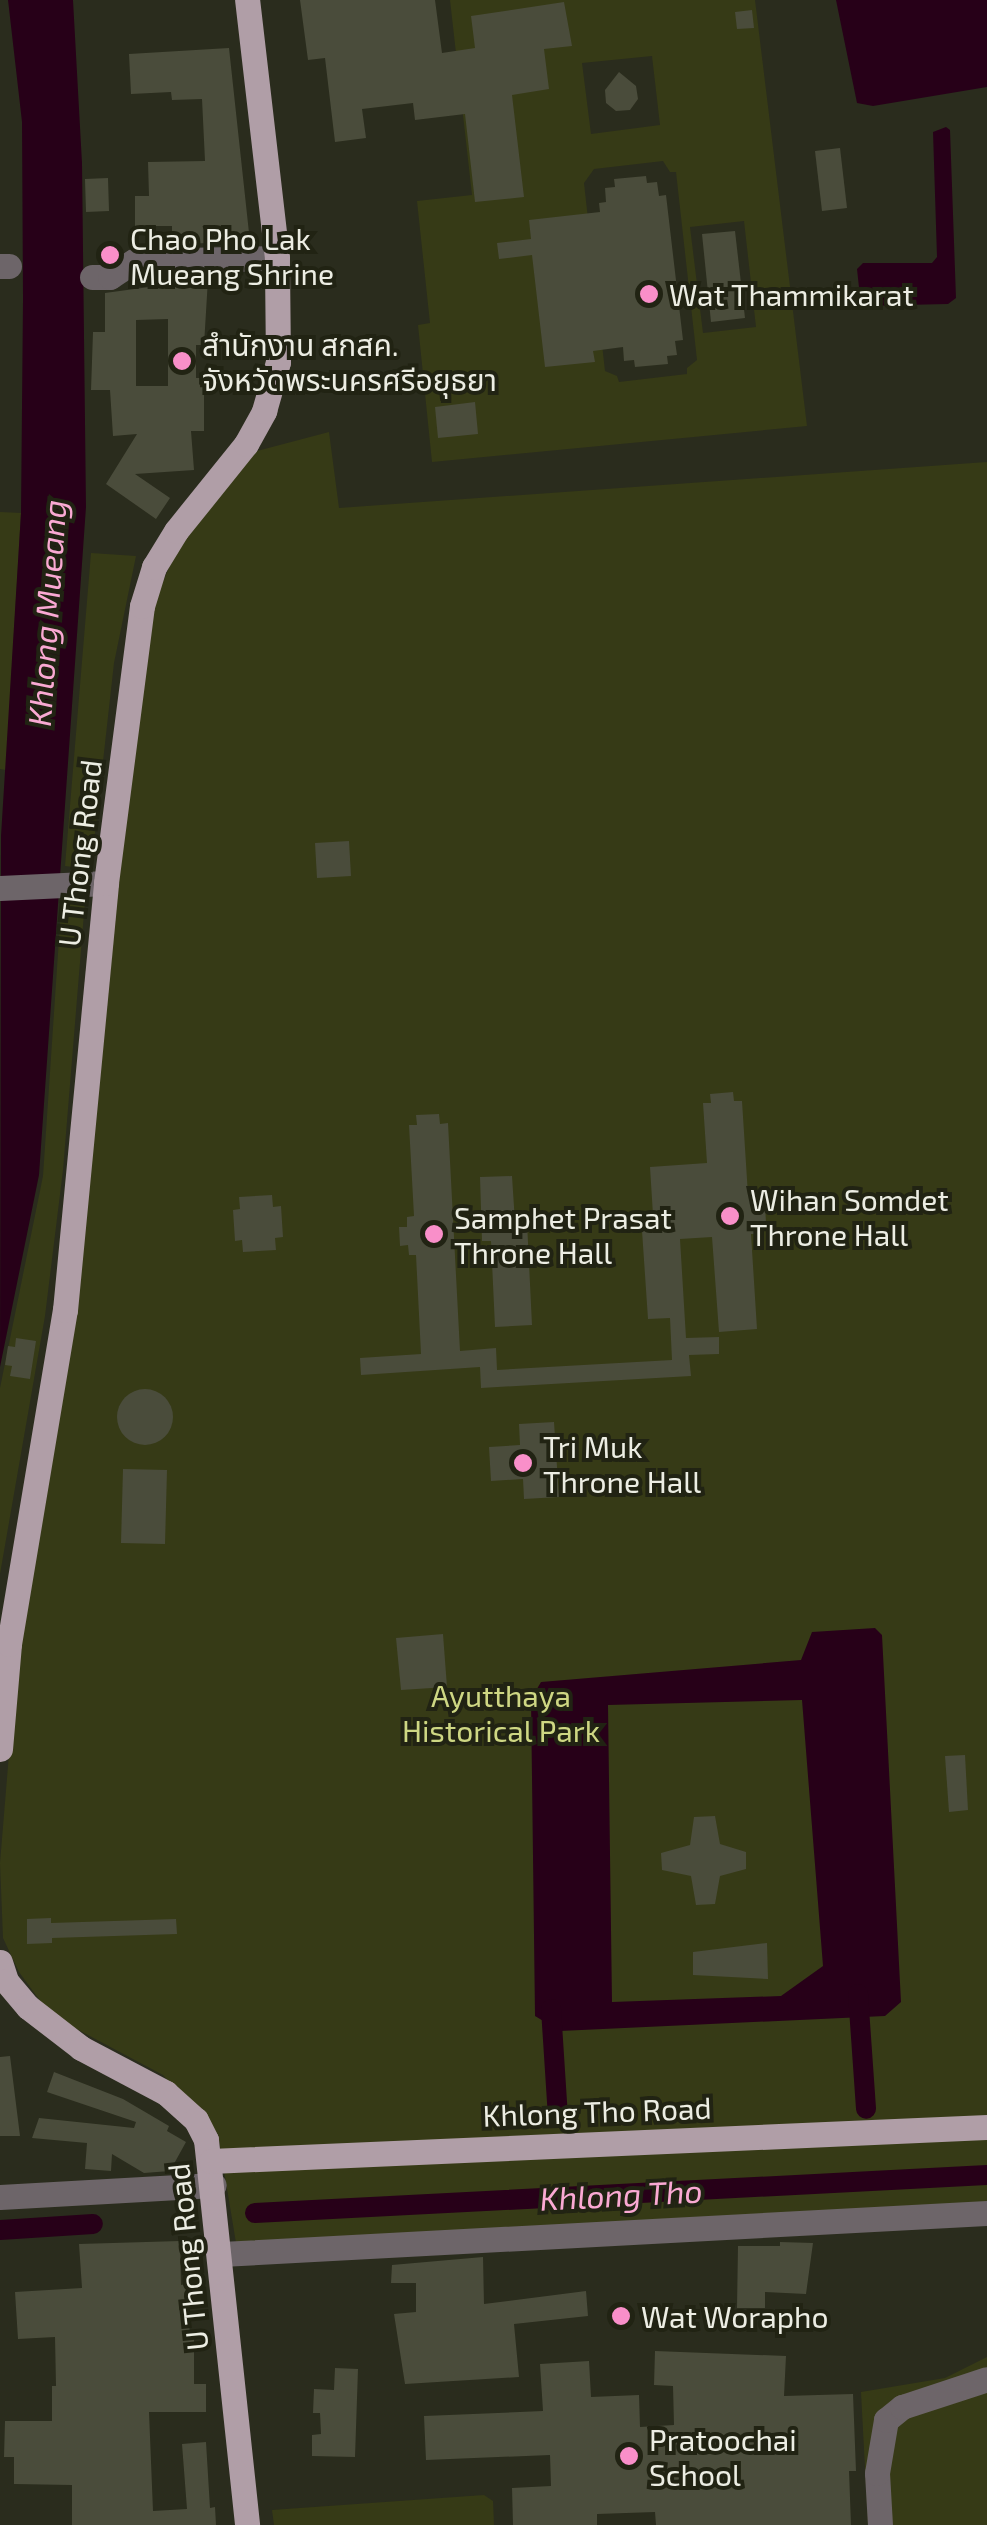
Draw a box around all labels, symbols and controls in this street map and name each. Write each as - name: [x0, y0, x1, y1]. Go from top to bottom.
- place label: Chao Pho Lak Mueang Shrine: [130, 220, 334, 290]
- marker: Chao Pho Lak Mueang Shrine: [99, 244, 121, 266]
- place label: Wat Thammikarat: [669, 276, 915, 312]
- marker: Wat Thammikarat: [638, 283, 660, 305]
- place label: สำนักงาน สกสค. จังหวัดพระนครศรีอยุธยา: [202, 326, 497, 396]
- marker: สำนักงาน สกสค. จังหวัดพระนครศรีอยุธยา: [171, 350, 193, 372]
- water label: Khlong Mueang: [19, 498, 73, 728]
- street label: U Thong Road: [50, 757, 108, 949]
- place label: Wihan Somdet Throne Hall: [750, 1181, 949, 1252]
- place label: Samphet Prasat Throne Hall: [454, 1199, 672, 1270]
- marker: Wihan Somdet Throne Hall: [719, 1205, 741, 1227]
- marker: Samphet Prasat Throne Hall: [423, 1223, 445, 1245]
- place label: Tri Muk Throne Hall: [543, 1428, 701, 1498]
- marker: Tri Muk Throne Hall: [512, 1452, 534, 1474]
- park label: Ayutthaya Historical Park: [402, 1677, 600, 1748]
- street label: Khlong Tho Road: [482, 2089, 712, 2133]
- street label: U Thong Road: [159, 2161, 215, 2353]
- water label: Khlong Tho: [538, 2171, 704, 2217]
- place label: Wat Worapho: [641, 2298, 829, 2334]
- marker: Wat Worapho: [610, 2305, 632, 2327]
- place label: Pratoochai School: [649, 2421, 797, 2492]
- marker: Pratoochai School: [618, 2445, 640, 2467]

